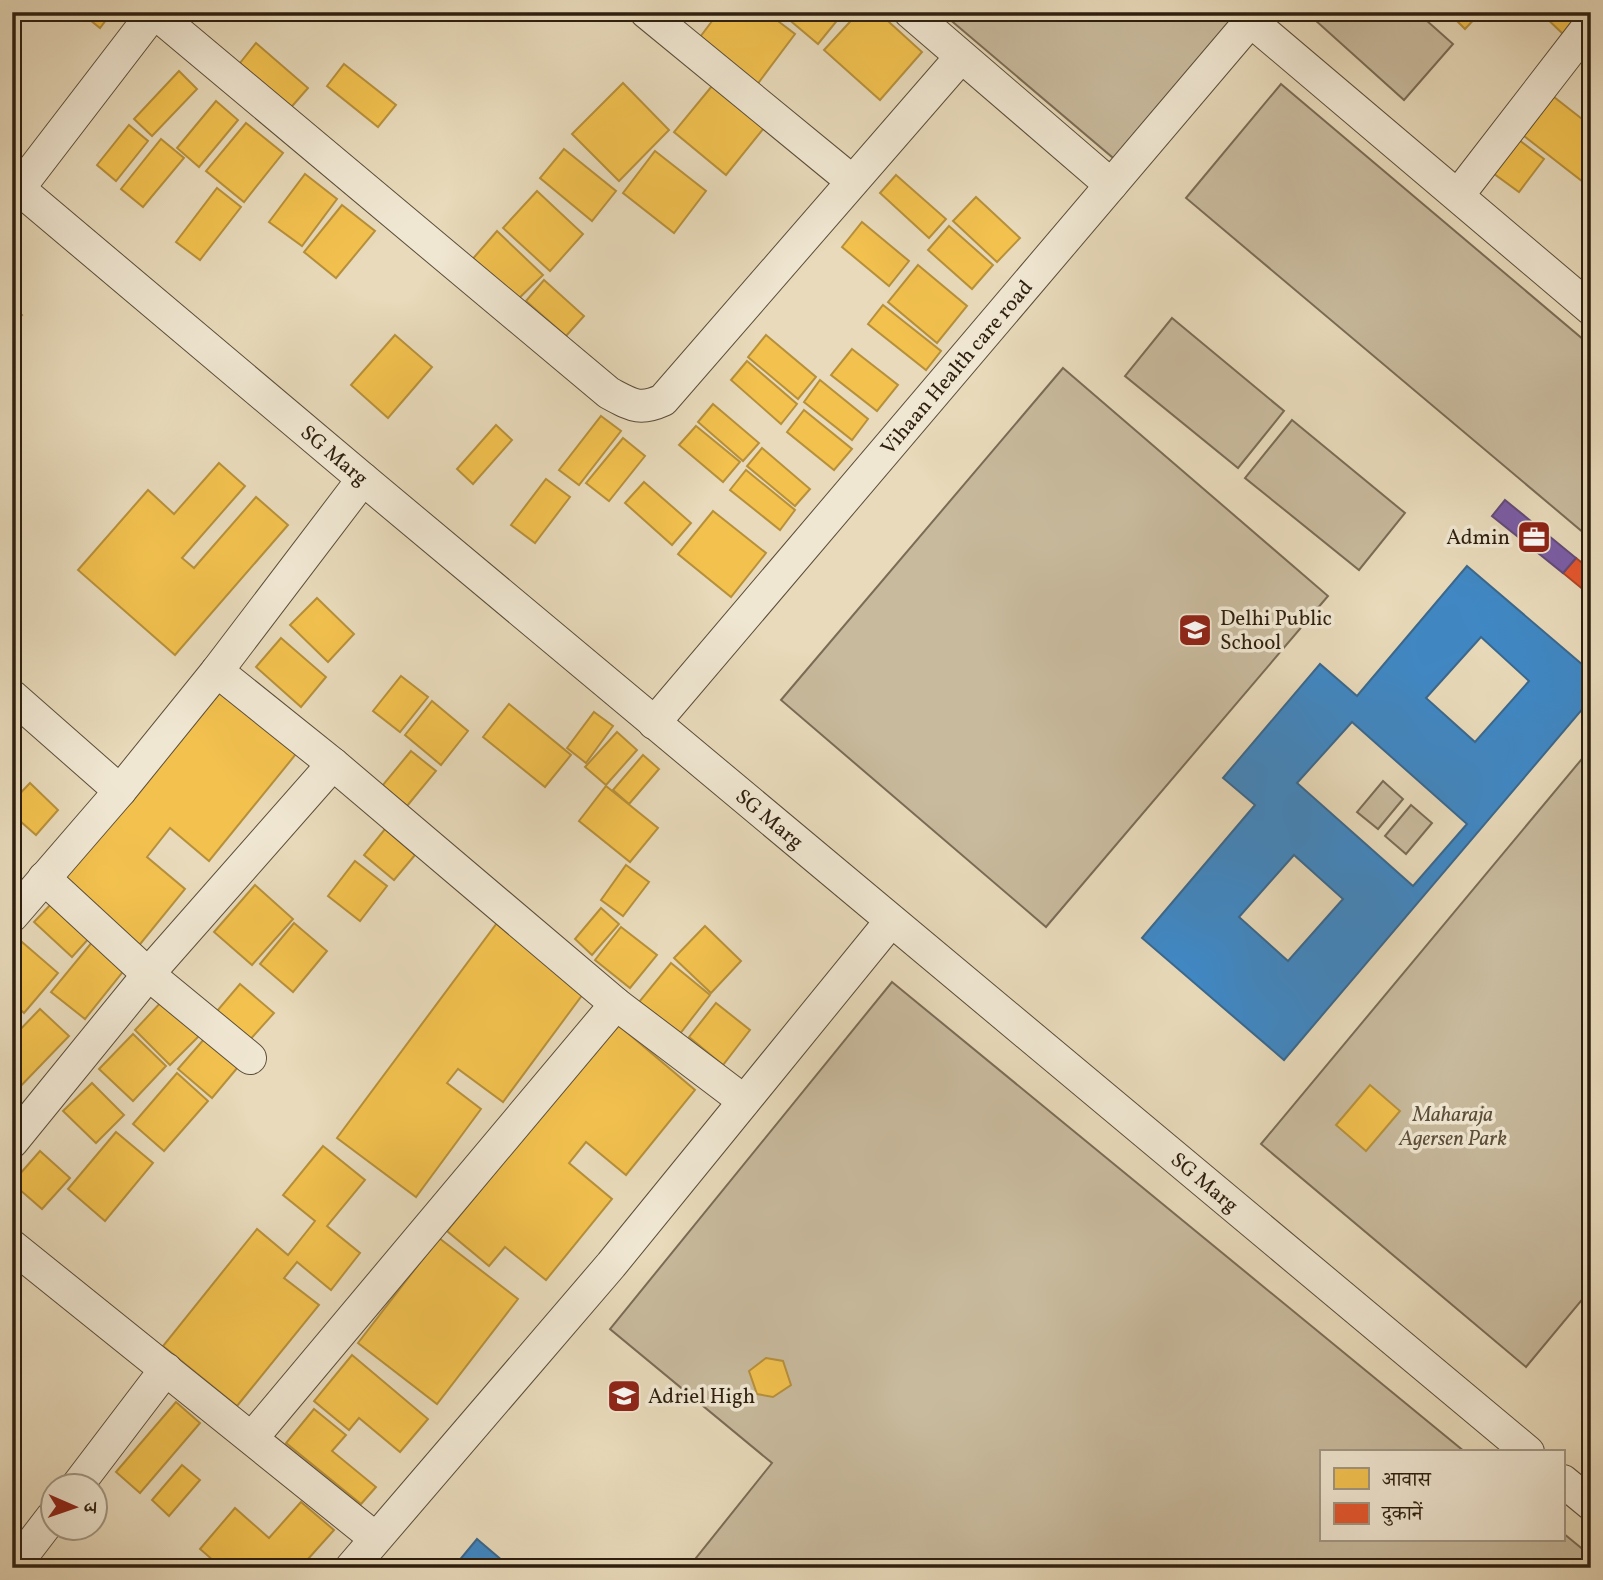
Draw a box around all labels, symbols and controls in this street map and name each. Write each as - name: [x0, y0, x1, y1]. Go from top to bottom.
- street label: Vihaan Health care road: [875, 274, 1040, 462]
- street label: SG Marg: [293, 419, 374, 493]
- office icon: Admin: [1515, 518, 1553, 556]
- place label: Admin: [1446, 524, 1510, 553]
- place label: Delhi Public School: [1220, 605, 1332, 658]
- school or university icon: Delhi Public School: [1176, 611, 1214, 649]
- street label: SG Marg: [728, 783, 809, 857]
- park label: Maharaja Agersen Park: [1398, 1101, 1507, 1154]
- street label: SG Marg: [1164, 1146, 1244, 1220]
- school or university icon: Adriel High: [605, 1377, 643, 1415]
- place label: Adriel High: [648, 1383, 755, 1412]
- legend: [1320, 1450, 1564, 1542]
- text: आवास: [1382, 1466, 1432, 1495]
- north arrow: [38, 1472, 108, 1542]
- text: उ: [76, 1500, 102, 1514]
- text: दुकानें: [1381, 1500, 1424, 1529]

